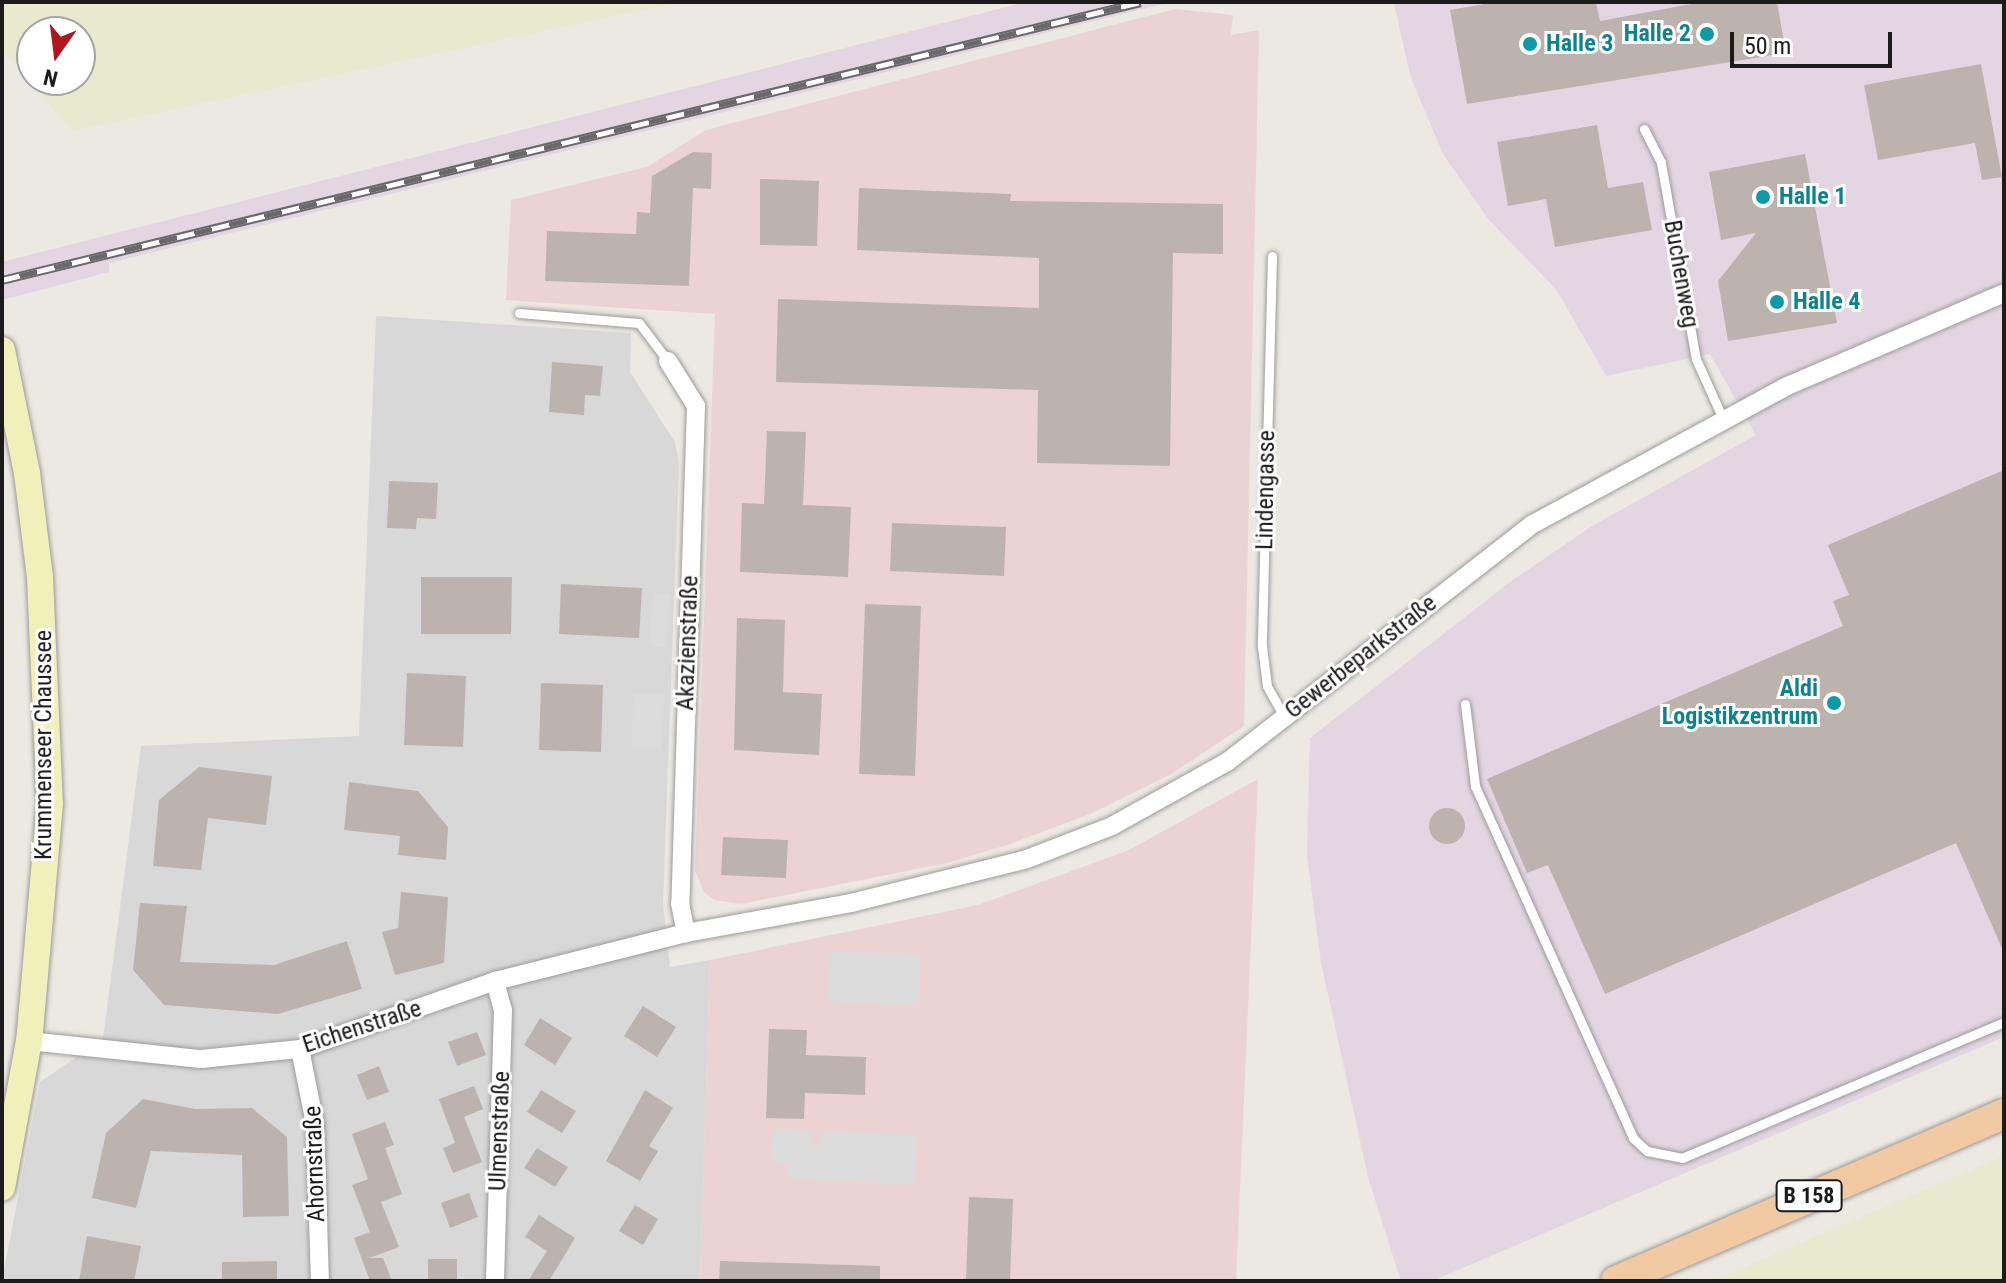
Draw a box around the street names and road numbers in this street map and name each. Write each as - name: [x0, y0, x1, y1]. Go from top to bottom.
- street label: Buchenweg: [1657, 218, 1705, 330]
- street label: Lindengasse: [1251, 430, 1281, 550]
- street label: Akazienstraße: [671, 575, 705, 711]
- street label: Gewerbeparkstraße: [1280, 589, 1442, 725]
- street label: Krummenseer Chaussee: [30, 630, 58, 860]
- street label: Eichenstraße: [299, 994, 425, 1060]
- street label: Ulmenstraße: [484, 1070, 516, 1192]
- street label: Ahornstraße: [299, 1105, 331, 1223]
- road number: B 158: [1775, 1178, 1843, 1214]

